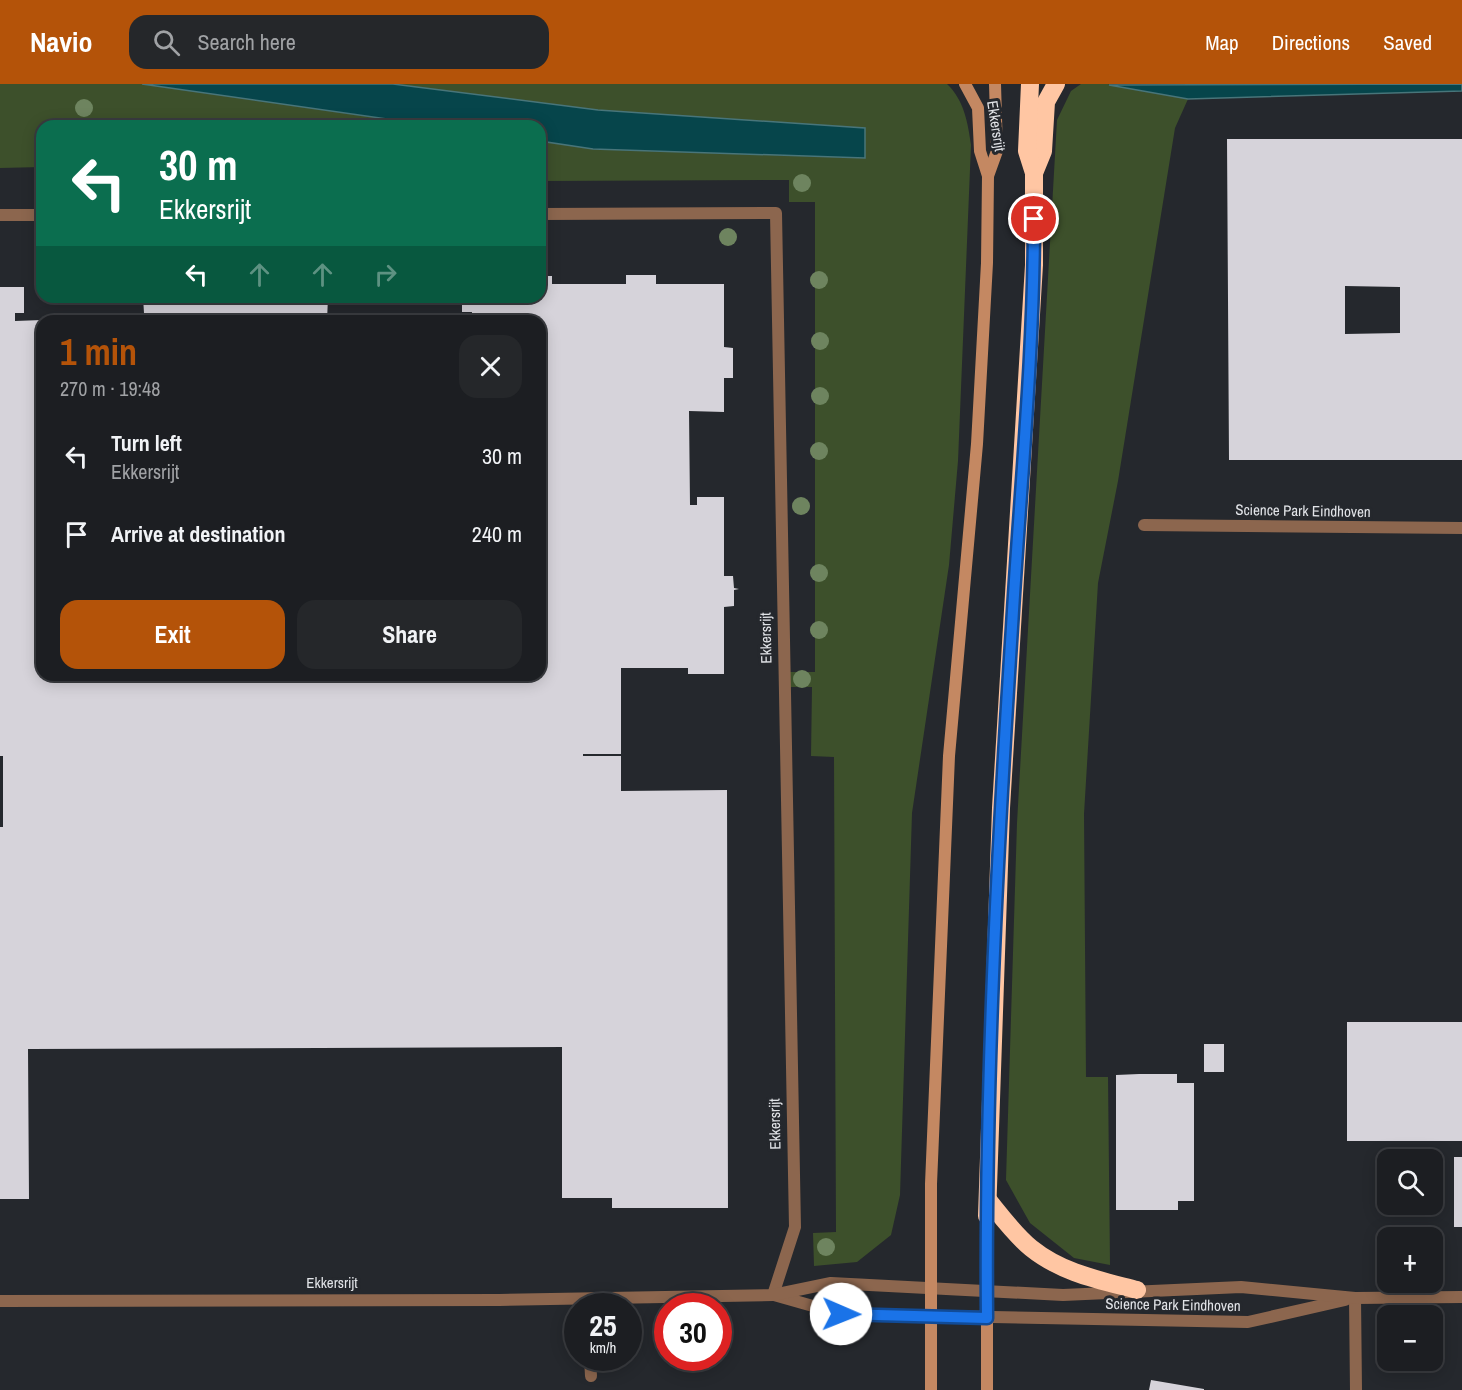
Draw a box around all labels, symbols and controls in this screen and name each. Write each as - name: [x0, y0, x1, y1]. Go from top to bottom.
- search box: [129, 15, 549, 69]
- text: Navio: [30, 23, 93, 61]
- icon: search: [150, 26, 183, 59]
- text: Search here: [198, 27, 296, 57]
- text: Map: [1205, 28, 1239, 57]
- text: Directions: [1272, 28, 1350, 57]
- text: Saved: [1383, 28, 1432, 57]
- street label: Ekkersrijt: [982, 99, 1011, 153]
- text: 30 m: [159, 137, 238, 193]
- icon: left: [60, 144, 138, 222]
- text: Ekkersrijt: [159, 191, 251, 227]
- pin: [1008, 193, 1059, 244]
- icon: arrive: [1017, 202, 1050, 235]
- icon: left: [180, 258, 213, 291]
- icon: ahead: [243, 258, 276, 291]
- icon: ahead: [306, 258, 339, 291]
- icon: right: [369, 258, 402, 291]
- text: 1 min: [60, 328, 137, 376]
- button: close: [459, 335, 522, 398]
- text: 270 m · 19:48: [60, 375, 160, 402]
- text: Turn left: [111, 428, 182, 458]
- icon: left: [60, 440, 93, 473]
- text: 30 m: [482, 441, 522, 471]
- text: Ekkersrijt: [111, 458, 179, 485]
- street label: Science Park Eindhoven: [1235, 499, 1371, 522]
- icon: arrive: [60, 518, 93, 551]
- text: Arrive at destination: [111, 519, 285, 549]
- text: 240 m: [472, 519, 522, 549]
- button: Exit: [60, 600, 285, 669]
- button: Share: [297, 600, 522, 669]
- street label: Ekkersrijt: [755, 612, 776, 664]
- street label: Ekkersrijt: [764, 1098, 785, 1150]
- map controls: [1377, 1149, 1443, 1371]
- button: search: [1377, 1149, 1443, 1215]
- button: +: [1377, 1227, 1443, 1293]
- street label: Ekkersrijt: [306, 1272, 358, 1293]
- position arrow: [809, 1282, 873, 1346]
- speed limit sign: 30: [654, 1293, 732, 1371]
- street label: Science Park Eindhoven: [1105, 1293, 1241, 1316]
- text: 25: [589, 1305, 617, 1345]
- button: −: [1377, 1305, 1443, 1371]
- text: km/h: [590, 1337, 616, 1358]

